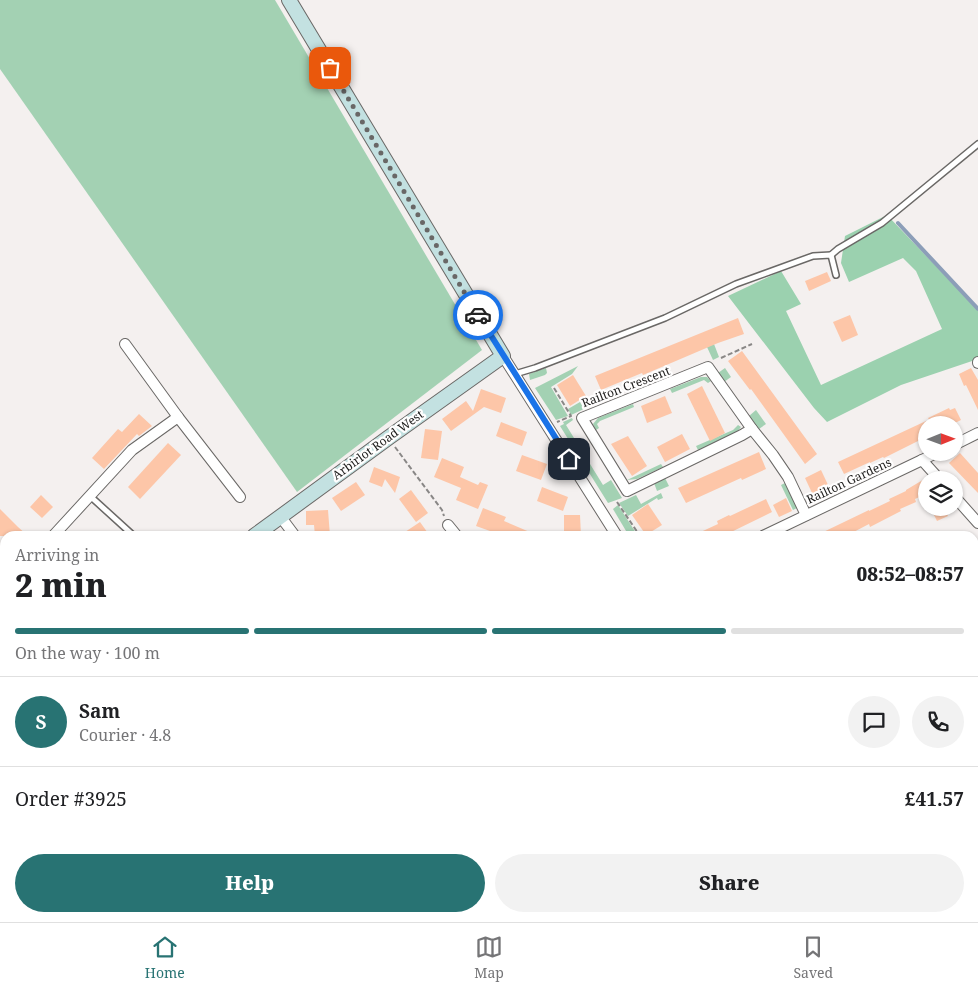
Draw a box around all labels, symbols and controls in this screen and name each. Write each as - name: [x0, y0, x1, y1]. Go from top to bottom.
- pin: [309, 47, 351, 89]
- icon: bag: [316, 54, 344, 82]
- courier: [453, 290, 503, 340]
- icon: car: [464, 301, 492, 329]
- street label: Railton Crescent: [579, 362, 672, 411]
- street label: Arbirlot Road West: [329, 406, 427, 483]
- north arrow: [918, 416, 962, 461]
- map controls: [918, 416, 963, 516]
- pin: [548, 438, 590, 480]
- icon: home: [555, 445, 583, 473]
- street label: Railton Gardens: [803, 453, 894, 508]
- button: layers: [918, 471, 963, 516]
- text: Arriving in: [15, 544, 99, 566]
- text: 08:52–08:57: [856, 561, 964, 587]
- text: 2 min: [15, 563, 107, 606]
- text: On the way · 100 m: [15, 642, 160, 664]
- button: chat: [848, 696, 900, 748]
- button: phone: [912, 696, 964, 748]
- text: Sam: [79, 698, 120, 724]
- text: S: [35, 709, 47, 735]
- text: Courier · 4.8: [79, 724, 171, 746]
- text: Order #3925: [15, 786, 127, 812]
- text: £41.57: [905, 786, 964, 812]
- button: Help: [15, 854, 485, 912]
- button: Share: [495, 854, 964, 912]
- tab: Home: [145, 933, 185, 982]
- tab: Map: [474, 933, 504, 982]
- tab: Saved: [793, 933, 833, 982]

